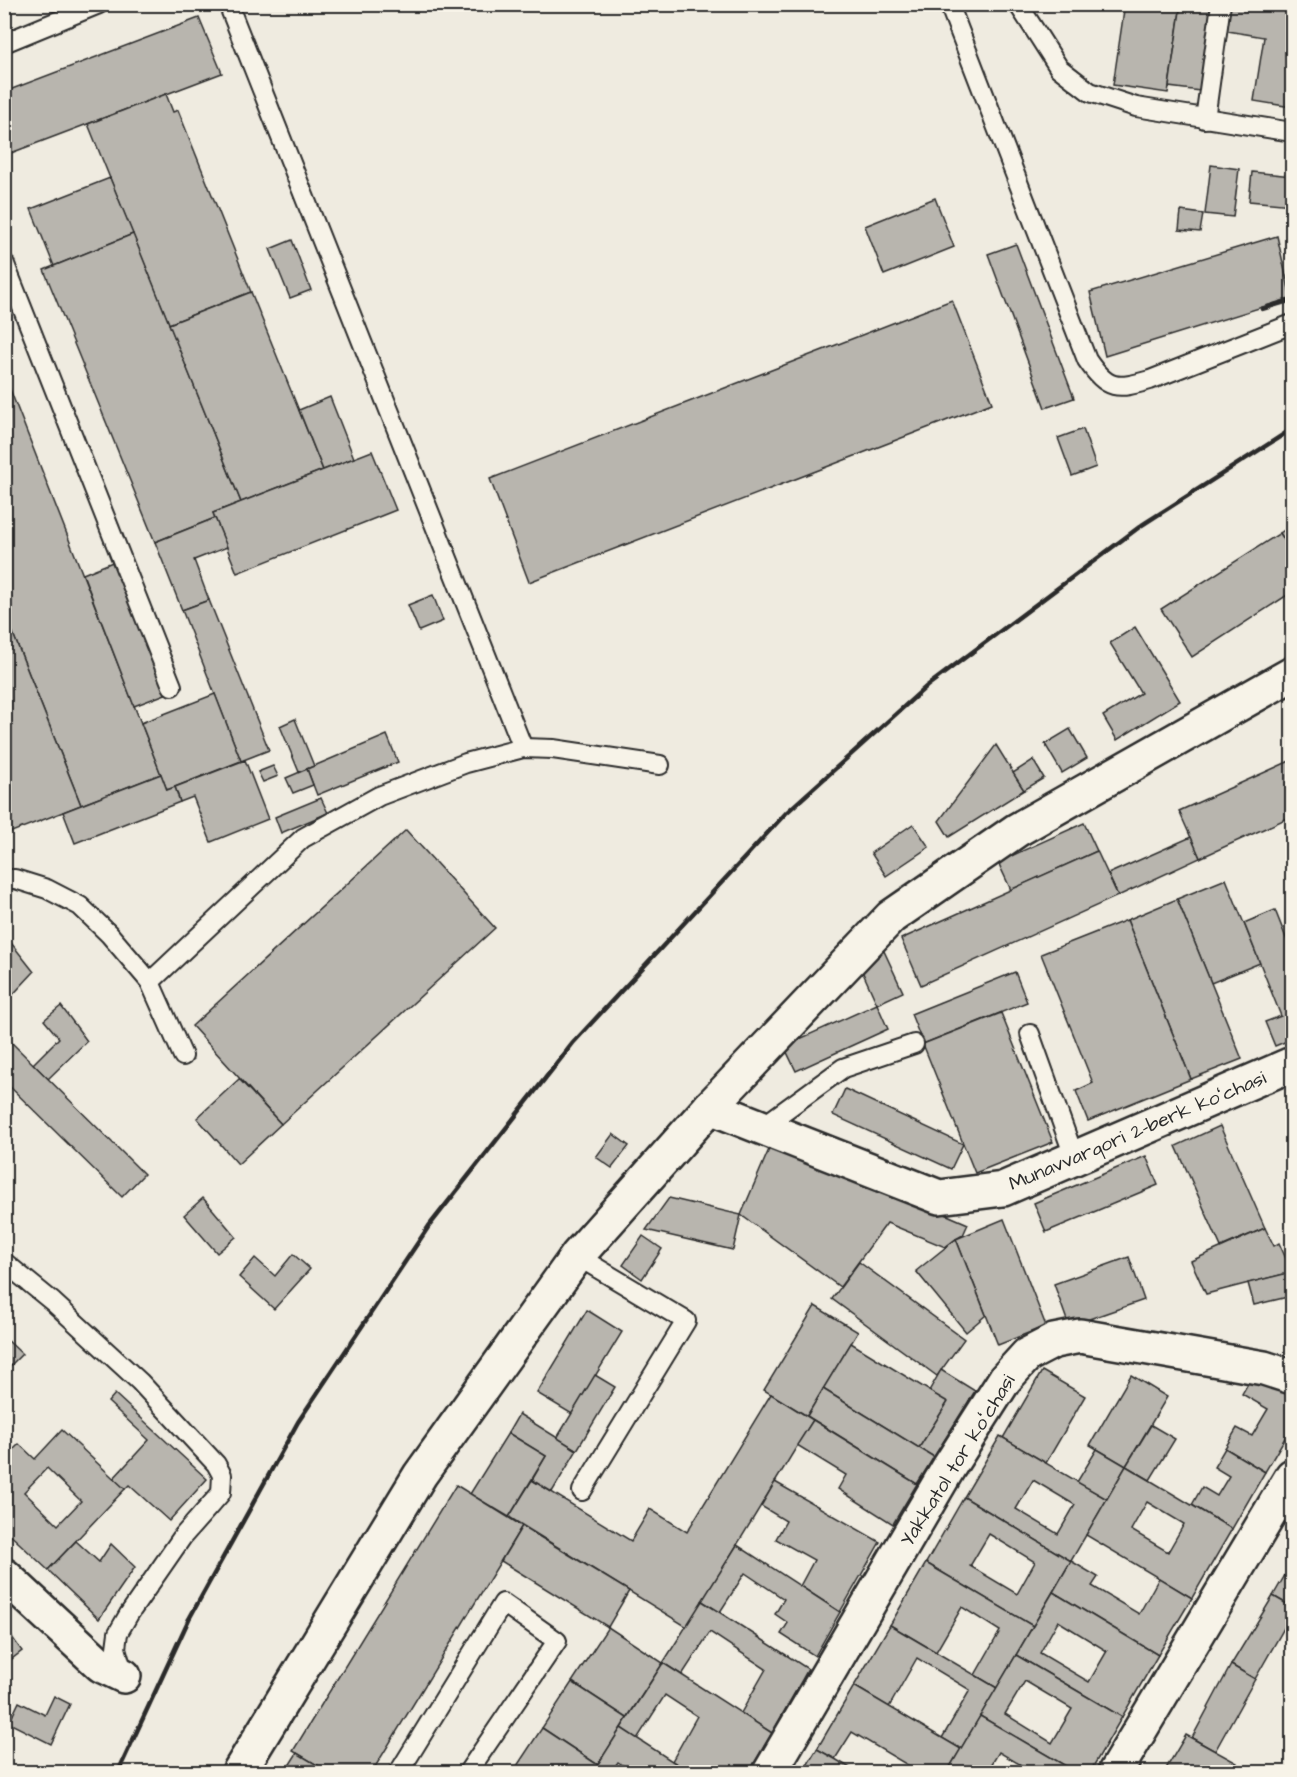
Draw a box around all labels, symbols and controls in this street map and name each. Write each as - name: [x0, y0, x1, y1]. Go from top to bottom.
- street label: Munavvarqori 2-berk koʻchasi: [1004, 1064, 1270, 1198]
- street label: Yakkatol tor koʻchasi: [893, 1369, 1022, 1552]

